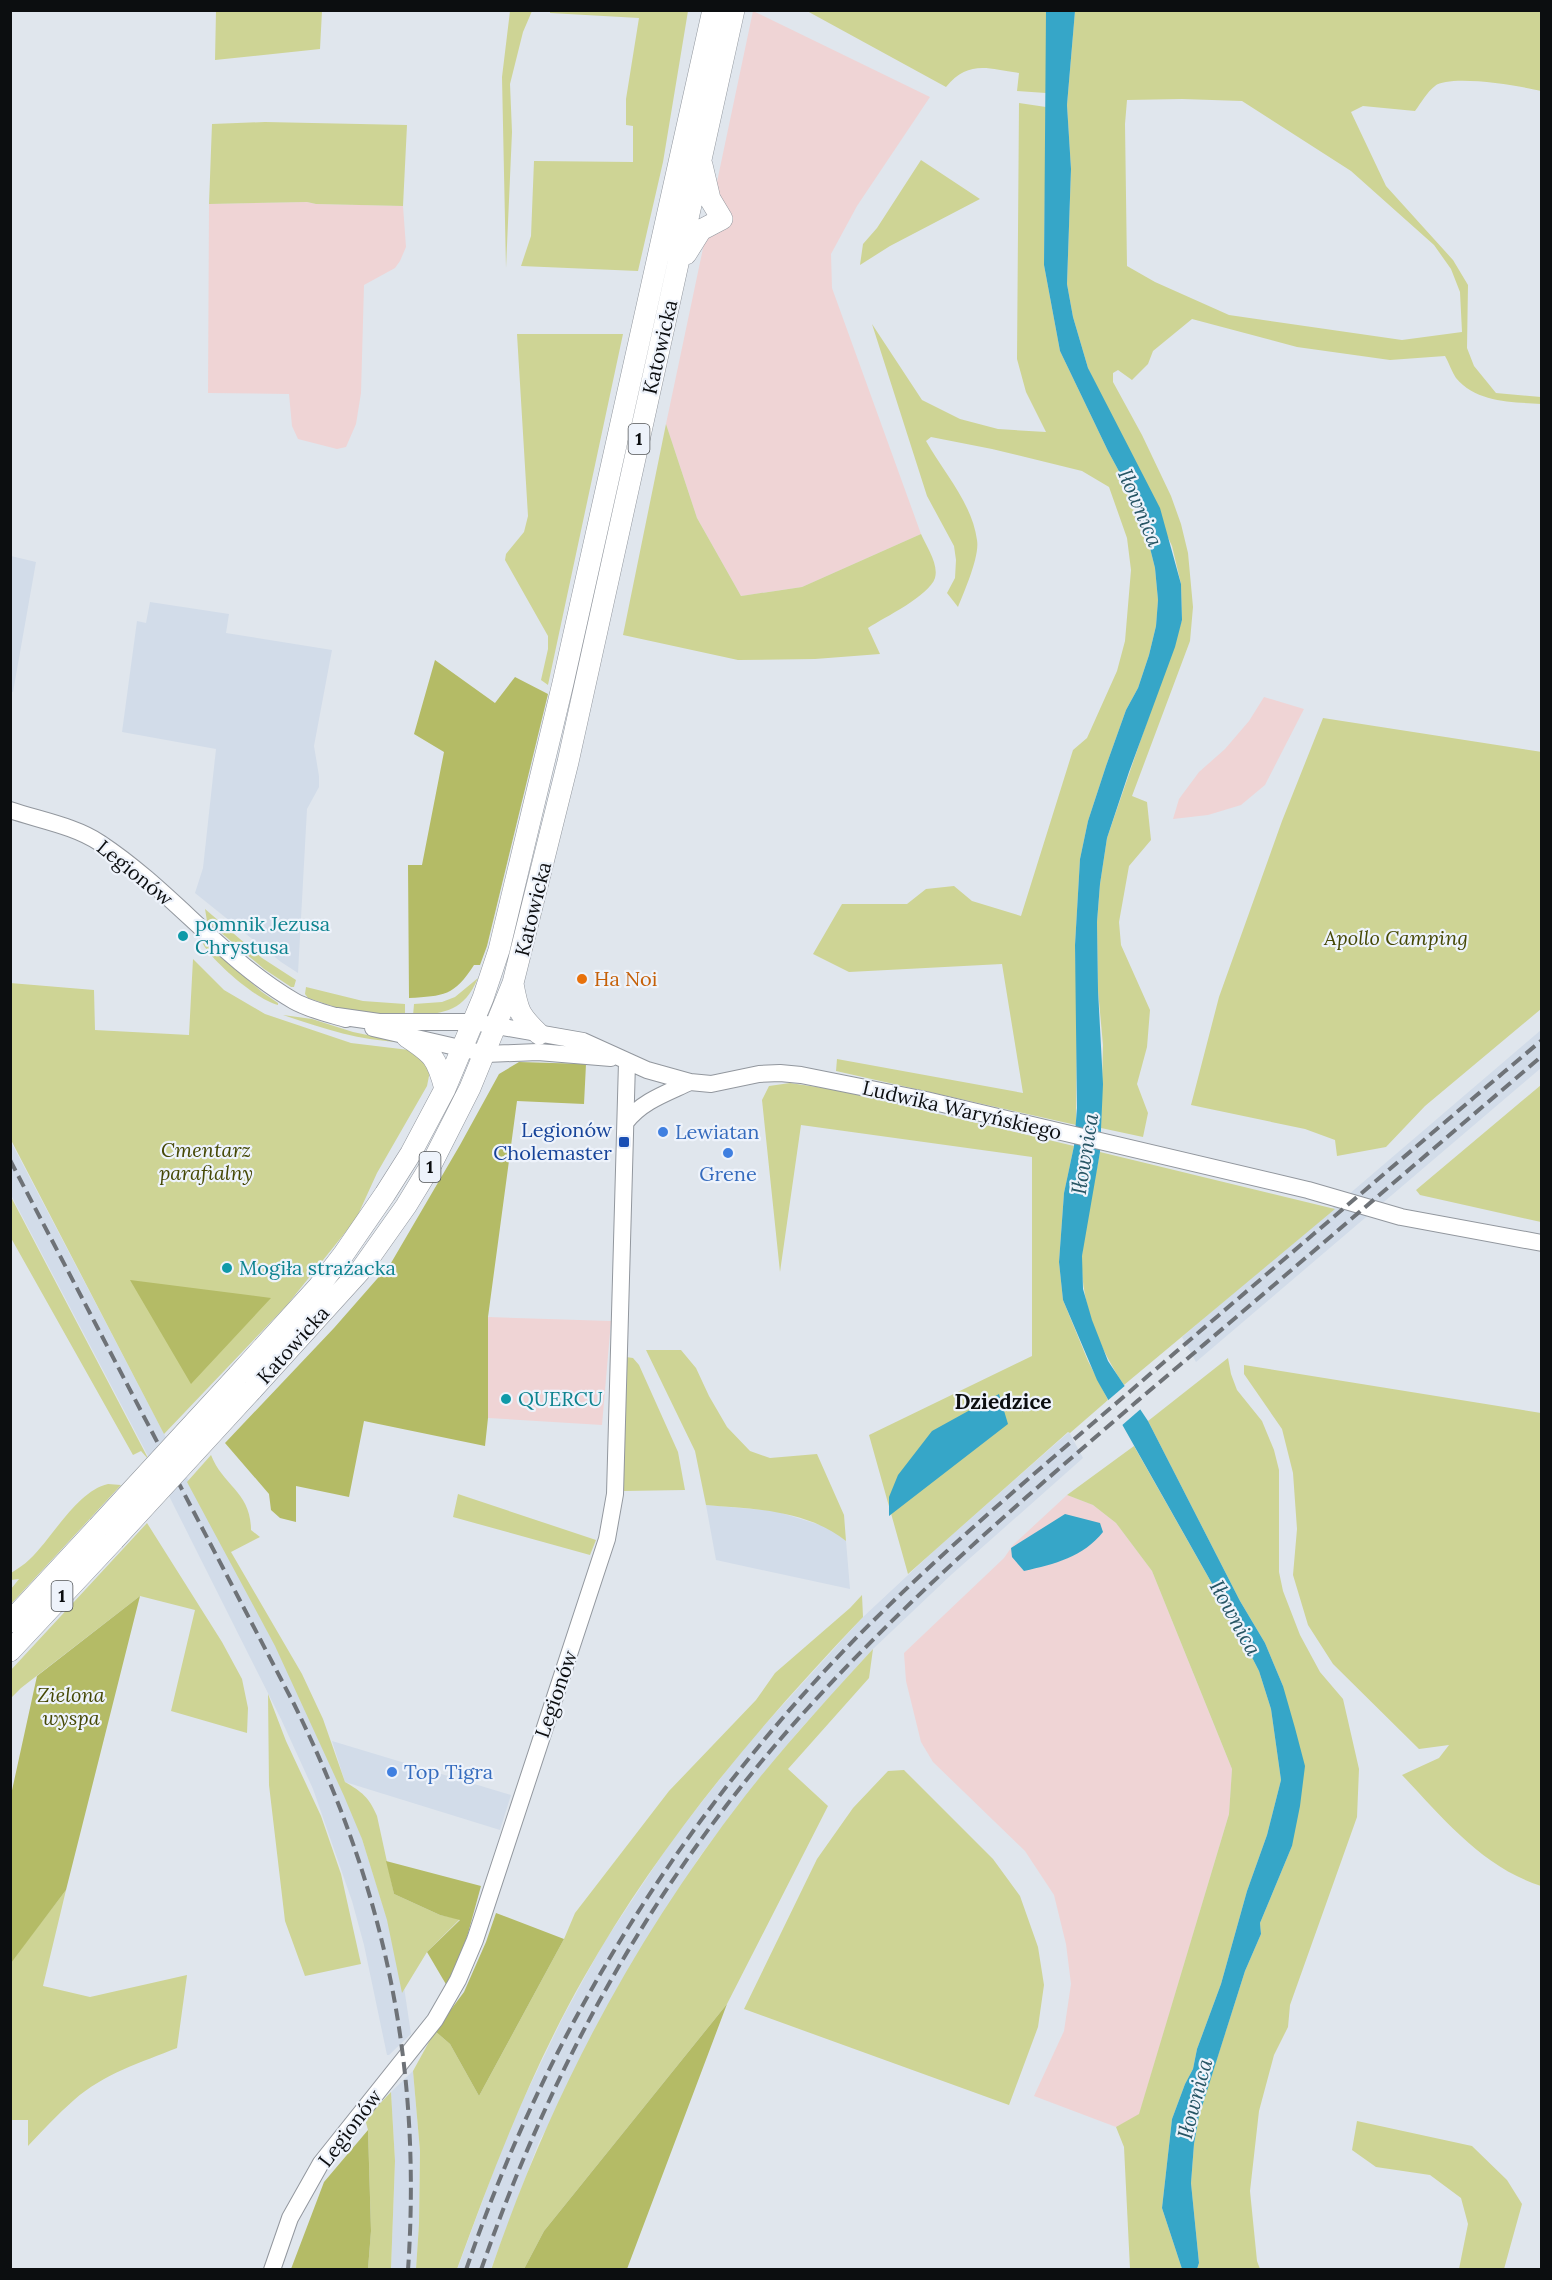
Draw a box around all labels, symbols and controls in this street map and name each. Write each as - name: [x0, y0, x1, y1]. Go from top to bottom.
- street label: Katowicka: [636, 297, 683, 397]
- road number: 1: [628, 424, 650, 454]
- water label: Iłownica: [1112, 465, 1169, 551]
- street label: Legionów: [92, 834, 179, 911]
- street label: Katowicka: [509, 859, 556, 959]
- place label: pomnik Jezusa Chrystusa: [195, 911, 330, 959]
- park label: Apollo Camping: [1323, 925, 1468, 950]
- marker: pomnik Jezusa Chrystusa: [176, 929, 190, 943]
- place label: Ha Noi: [594, 966, 657, 991]
- marker: Ha Noi: [575, 972, 589, 986]
- street label: Ludwika Waryńskiego: [860, 1074, 1064, 1145]
- water label: Iłownica: [1065, 1111, 1104, 1196]
- place label: Legionów Cholemaster: [493, 1117, 612, 1165]
- place label: Lewiatan: [675, 1119, 759, 1144]
- marker: Lewiatan: [656, 1125, 670, 1139]
- marker: Legionów Cholemaster: [617, 1135, 631, 1149]
- park label: Cmentarz parafialny: [159, 1137, 253, 1185]
- marker: Grene: [721, 1146, 735, 1160]
- road number: 1: [420, 1152, 440, 1182]
- place label: Grene: [699, 1161, 757, 1186]
- place label: Mogiła strażacka: [239, 1255, 396, 1280]
- marker: Mogiła strażacka: [220, 1261, 234, 1275]
- street label: Katowicka: [251, 1300, 334, 1389]
- place label: QUERCU: [518, 1386, 603, 1411]
- district label: Dziedzice: [954, 1388, 1052, 1415]
- marker: QUERCU: [499, 1392, 513, 1406]
- water label: Iłownica: [1204, 1575, 1267, 1661]
- road number: 1: [52, 1581, 72, 1611]
- street label: Legionów: [529, 1647, 582, 1741]
- park label: Zielona wyspa: [37, 1682, 105, 1730]
- place label: Top Tigra: [404, 1759, 493, 1784]
- marker: Top Tigra: [385, 1765, 399, 1779]
- water label: Iłownica: [1171, 2055, 1218, 2142]
- street label: Legionów: [312, 2084, 387, 2172]

